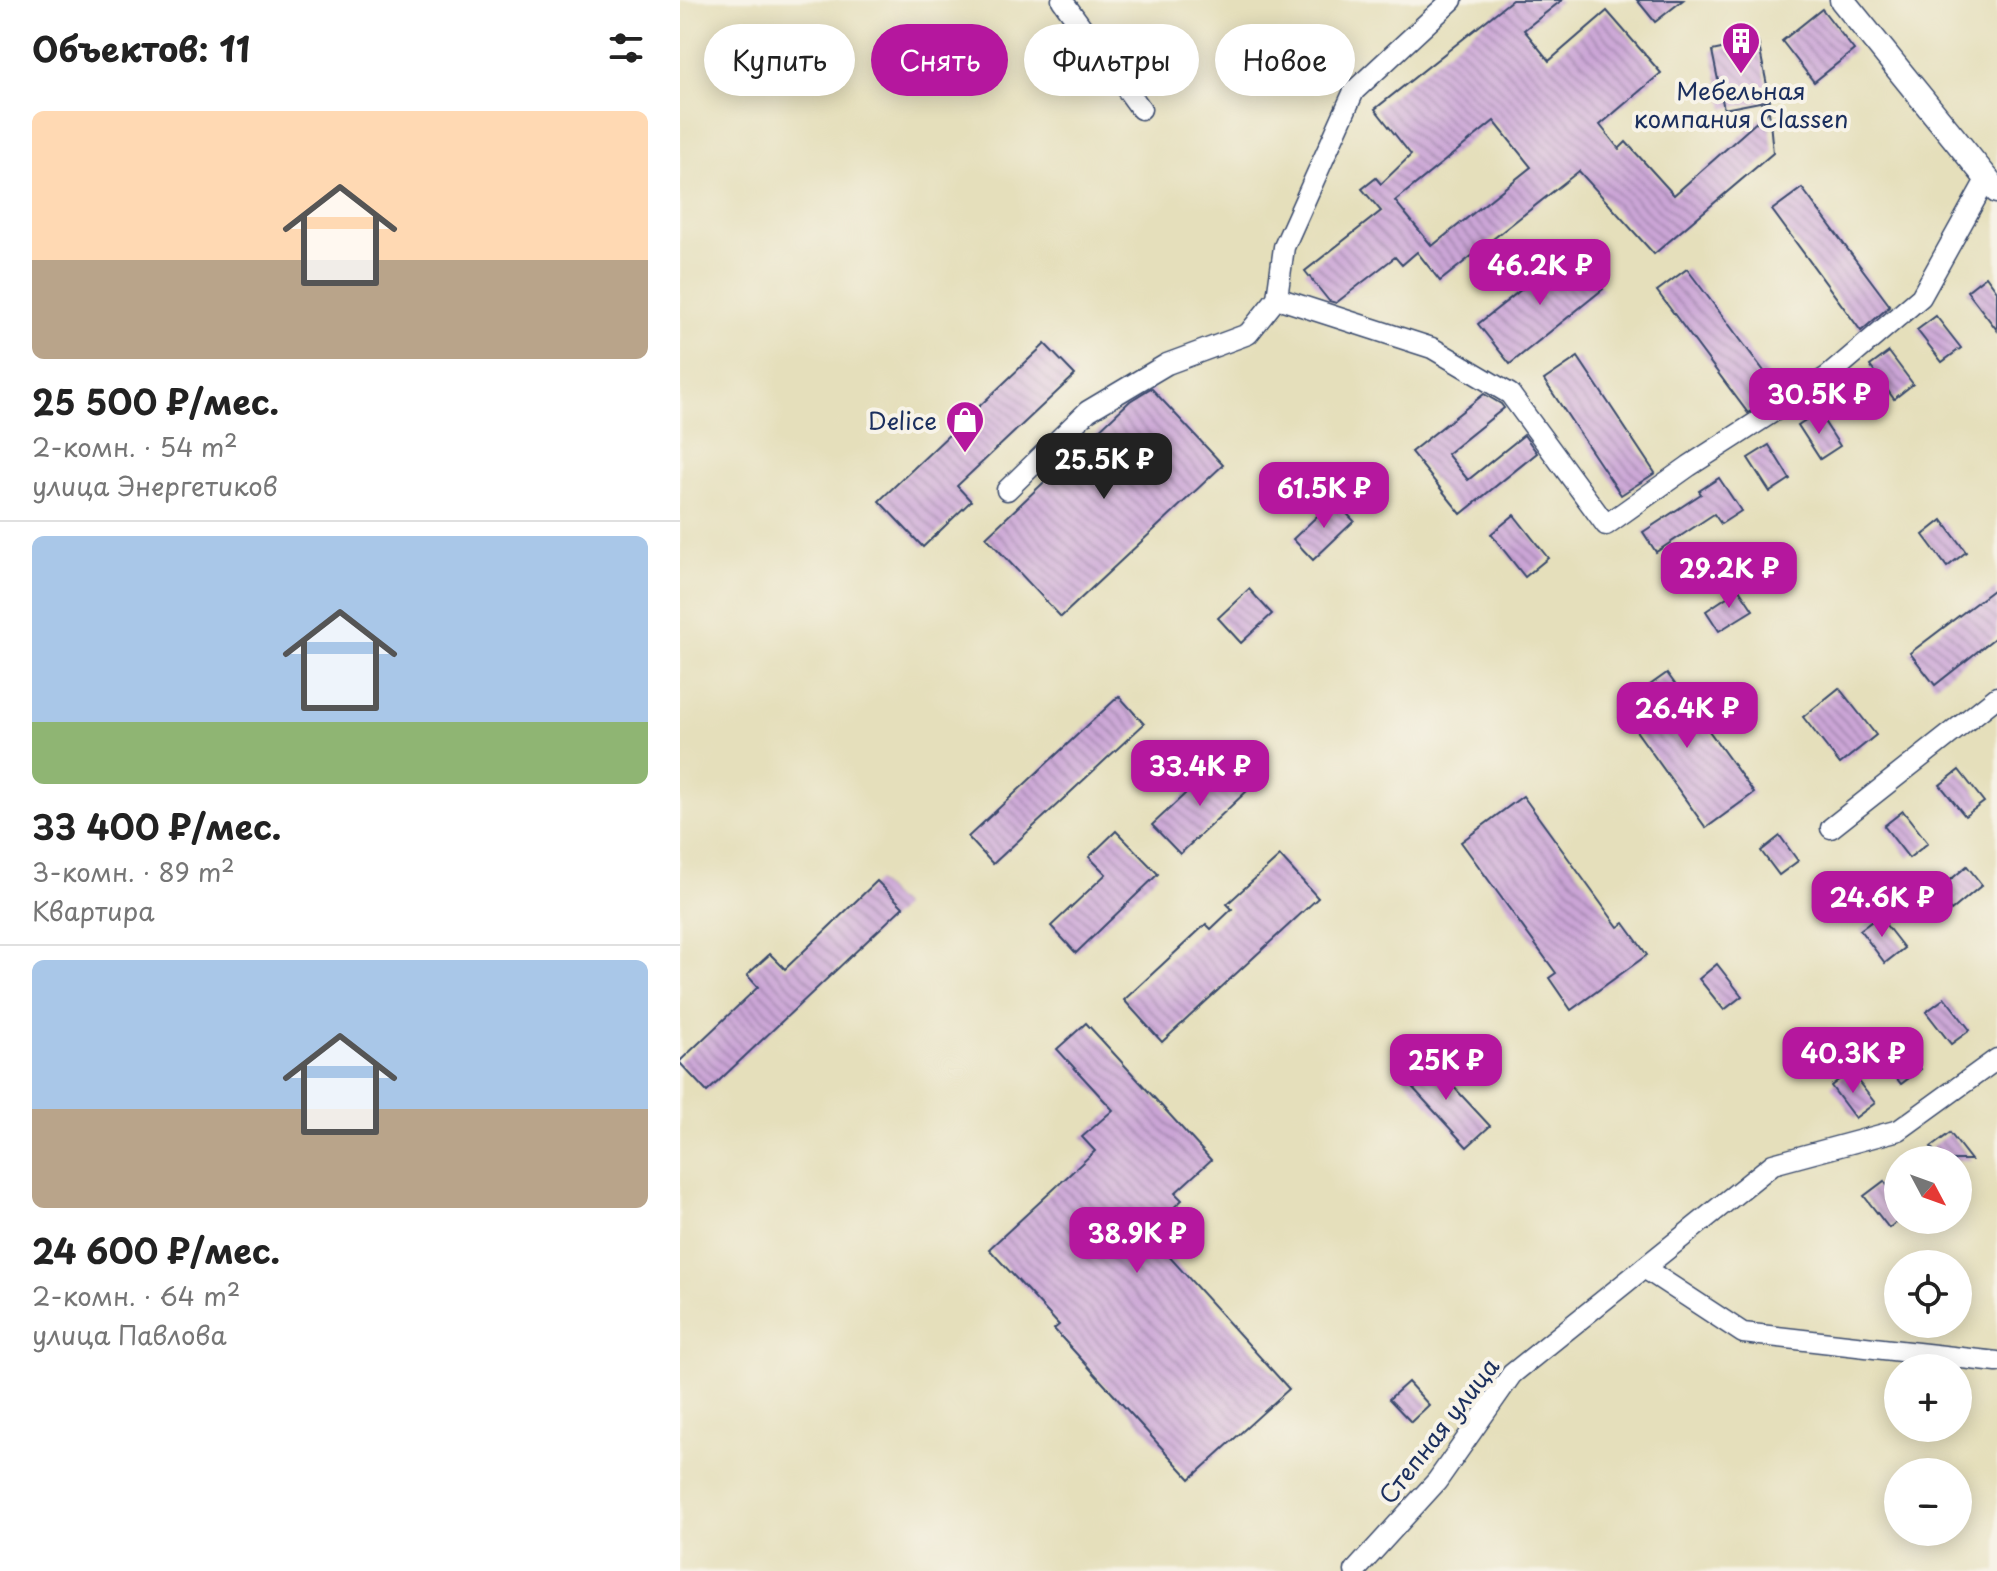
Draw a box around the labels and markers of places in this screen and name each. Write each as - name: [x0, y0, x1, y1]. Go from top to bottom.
- building icon: Мебельная компания Сlassen: [1720, 20, 1762, 75]
- place label: Мебельная компания Сlassen: [1634, 72, 1848, 136]
- pin: 46.2K ₽: [1466, 239, 1614, 307]
- pin: 30.5K ₽: [1745, 368, 1893, 436]
- shop icon: Delice: [944, 399, 986, 454]
- place label: Delice: [868, 402, 937, 438]
- pin: 25.5K ₽: [1030, 433, 1178, 501]
- pin: 61.5K ₽: [1250, 462, 1398, 530]
- pin: 29.2K ₽: [1655, 542, 1803, 610]
- pin: 26.4K ₽: [1613, 682, 1761, 750]
- pin: 33.4K ₽: [1126, 740, 1274, 808]
- pin: 24.6K ₽: [1808, 871, 1956, 939]
- pin: 40.3K ₽: [1779, 1027, 1927, 1095]
- pin: 25K ₽: [1390, 1034, 1502, 1102]
- pin: 38.9K ₽: [1063, 1207, 1211, 1275]

